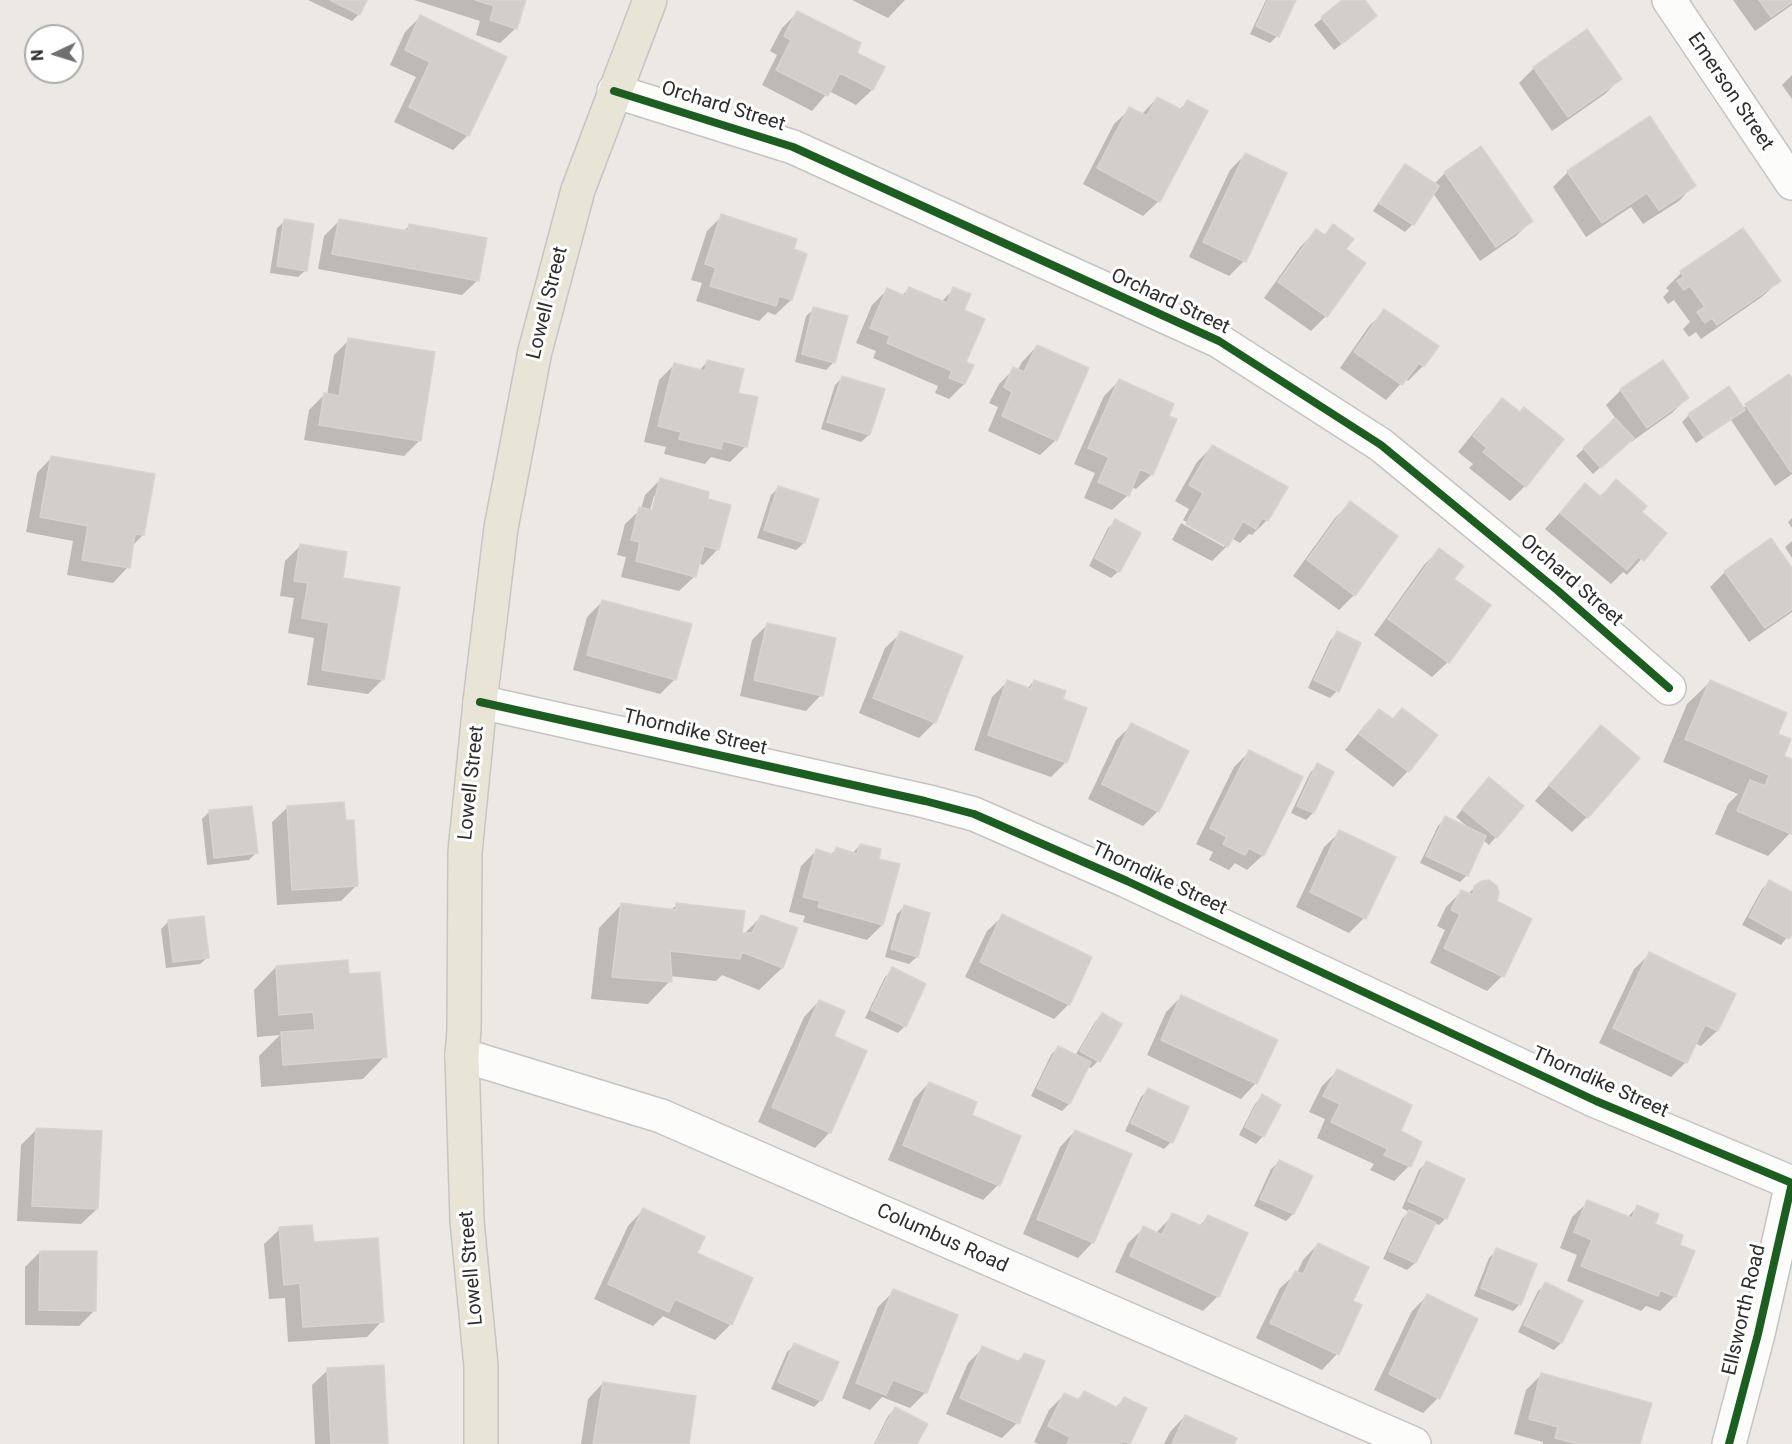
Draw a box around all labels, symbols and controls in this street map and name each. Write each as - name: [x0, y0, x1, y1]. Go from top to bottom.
- north arrow: [24, 24, 84, 84]
- street label: Emerson Street: [1682, 29, 1778, 155]
- text: N: [28, 49, 47, 61]
- street label: Orchard Street: [658, 77, 788, 137]
- street label: Lowell Street: [522, 244, 574, 362]
- street label: Orchard Street: [1107, 264, 1233, 340]
- street label: Orchard Street: [1515, 530, 1627, 632]
- street label: Thorndike Street: [621, 705, 769, 761]
- street label: Lowell Street: [454, 724, 490, 842]
- street label: Thorndike Street: [1087, 837, 1231, 921]
- street label: Thorndike Street: [1528, 1042, 1672, 1124]
- street label: Columbus Road: [873, 1199, 1011, 1279]
- street label: Lowell Street: [455, 1210, 489, 1326]
- street label: Ellsworth Road: [1718, 1242, 1772, 1378]

